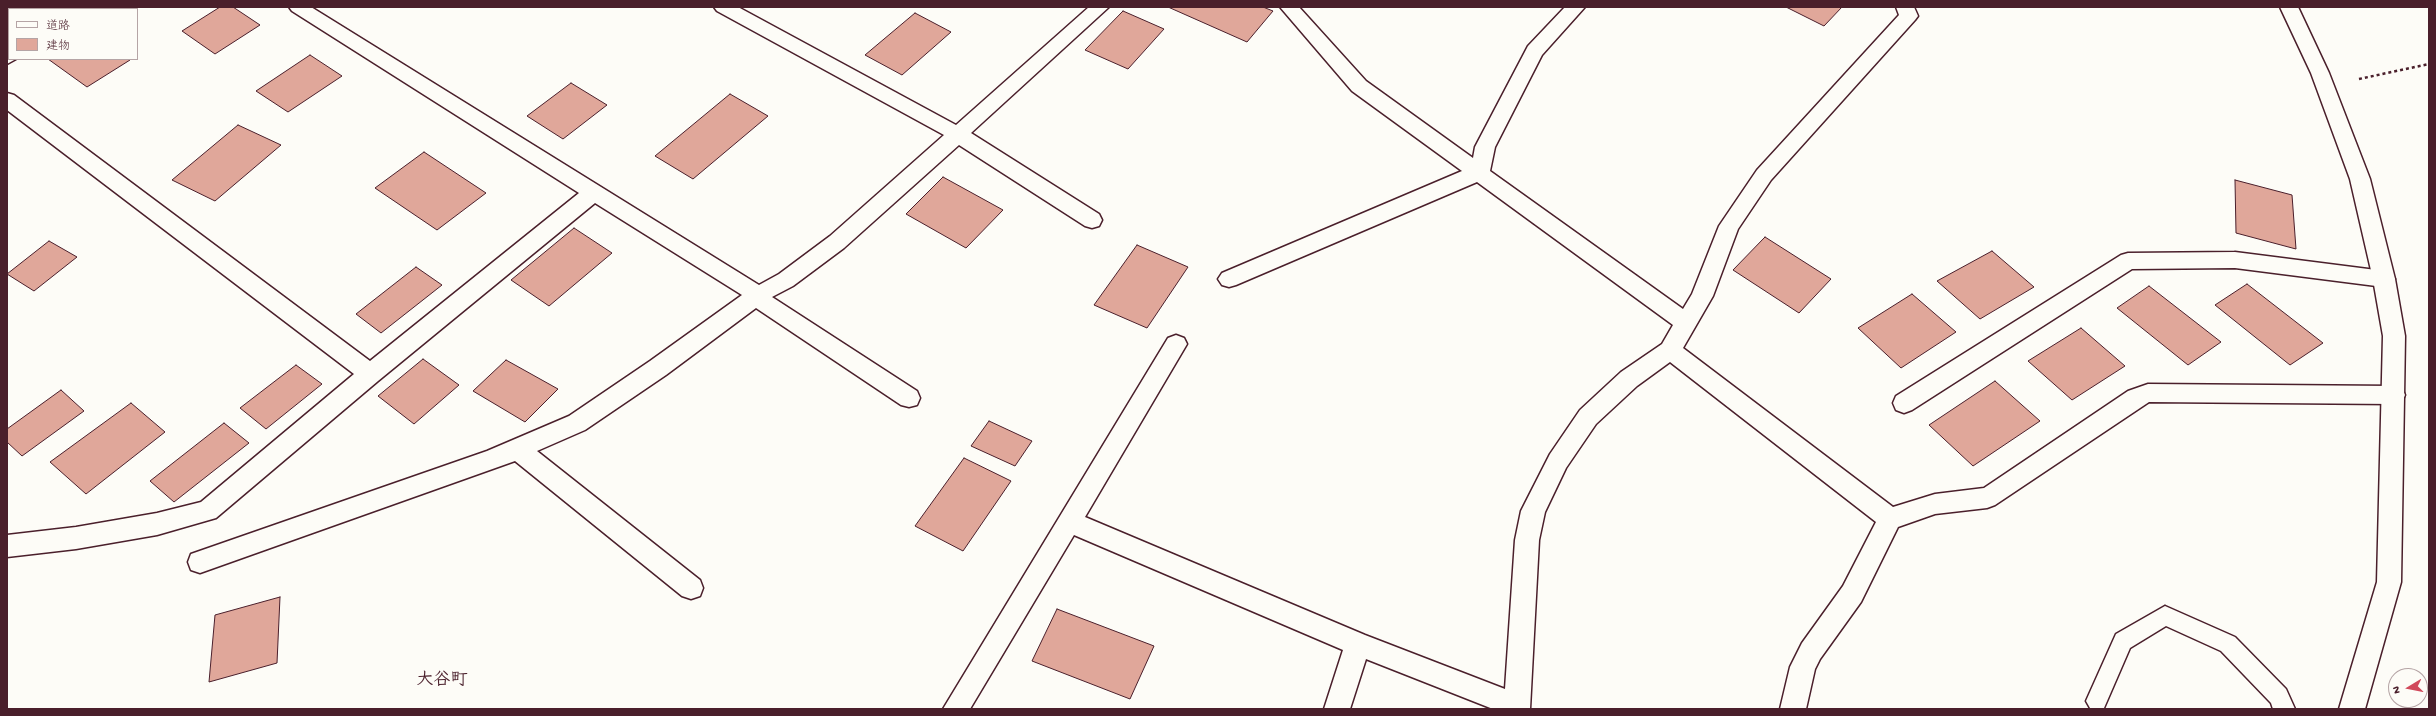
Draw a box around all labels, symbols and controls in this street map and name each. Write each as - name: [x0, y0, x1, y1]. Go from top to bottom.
- legend: [8, 8, 138, 60]
- text: 道路: [46, 20, 70, 34]
- text: 建物: [46, 40, 70, 54]
- north arrow: [2388, 668, 2428, 708]
- district label: 大谷町: [417, 671, 467, 691]
- text: N: [2391, 685, 2404, 694]

